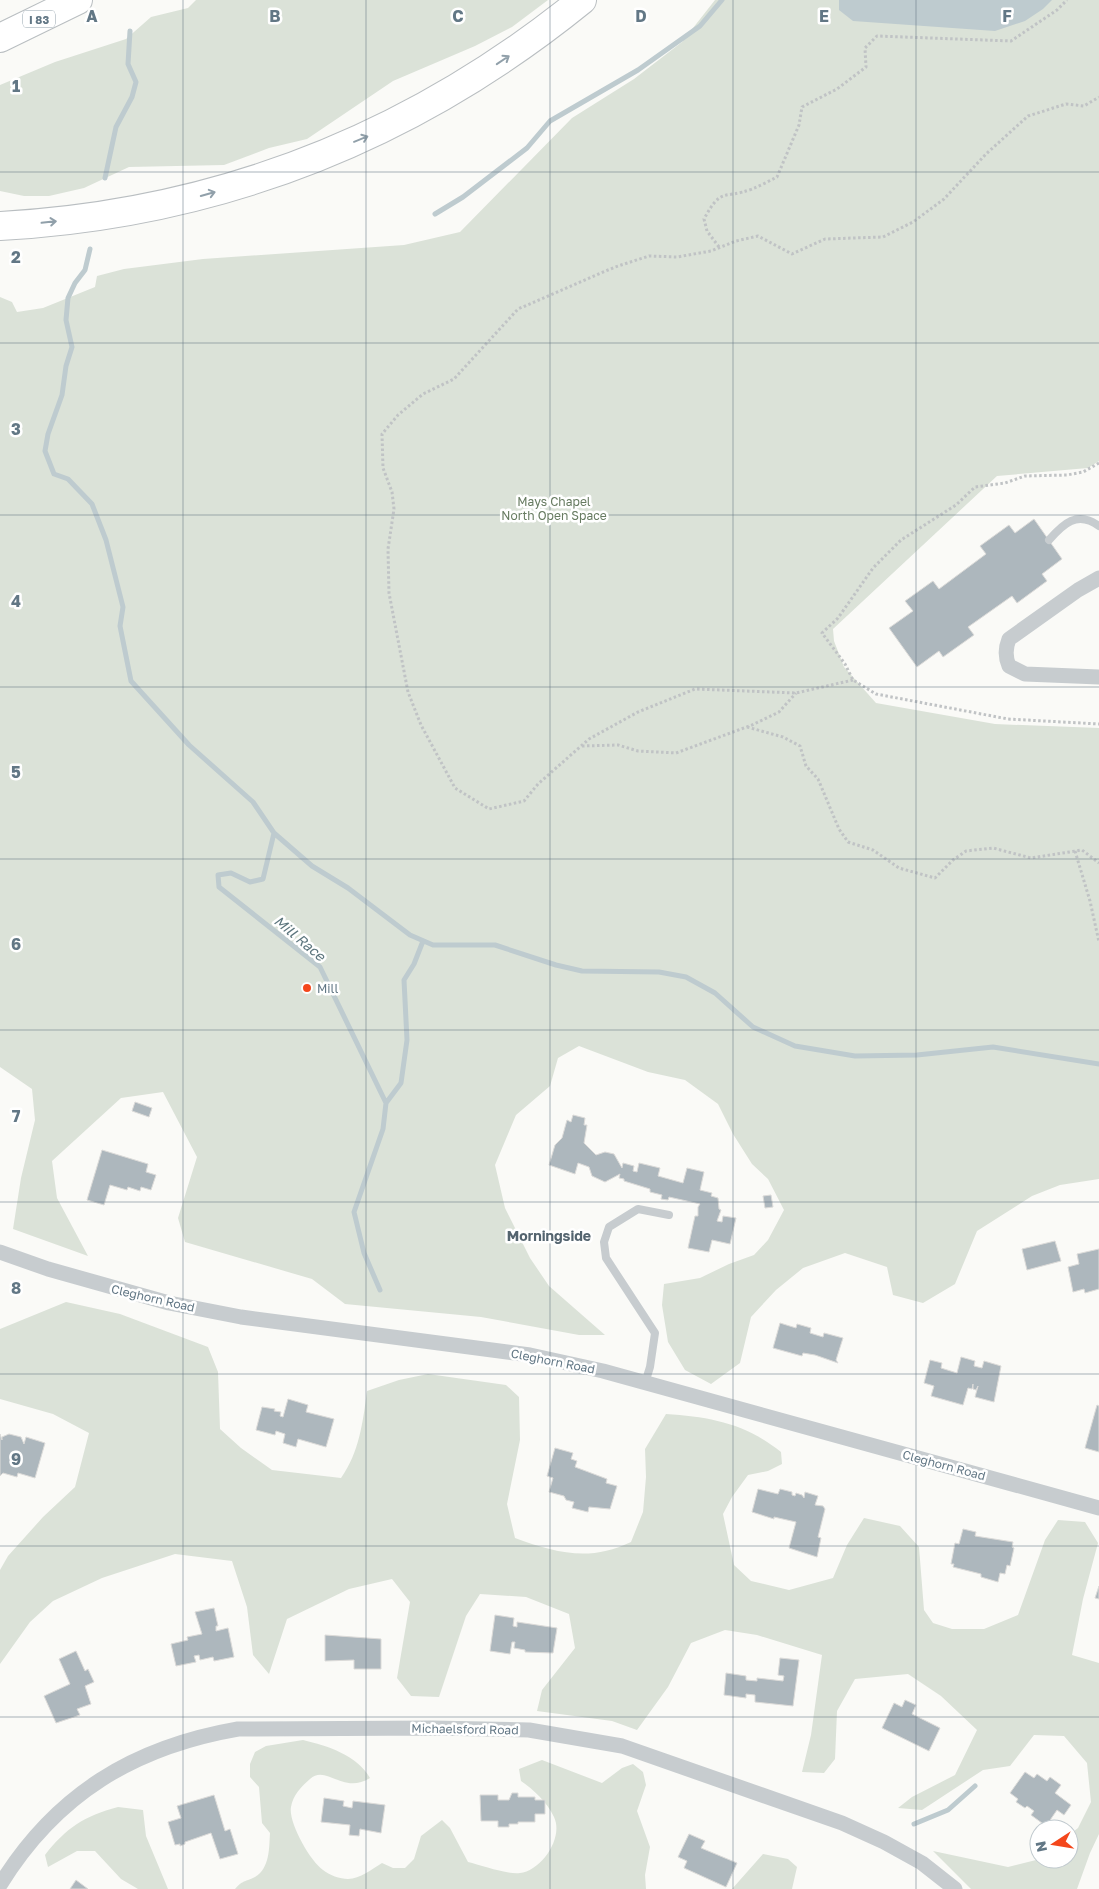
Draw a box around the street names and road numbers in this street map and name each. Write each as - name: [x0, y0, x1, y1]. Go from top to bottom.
- road number: I 83: [23, 10, 55, 28]
- street label: Cleghorn Road: [110, 1281, 196, 1315]
- street label: Cleghorn Road: [510, 1346, 596, 1376]
- street label: Cleghorn Road: [901, 1447, 987, 1483]
- street label: Michaelsford Road: [411, 1721, 519, 1737]

